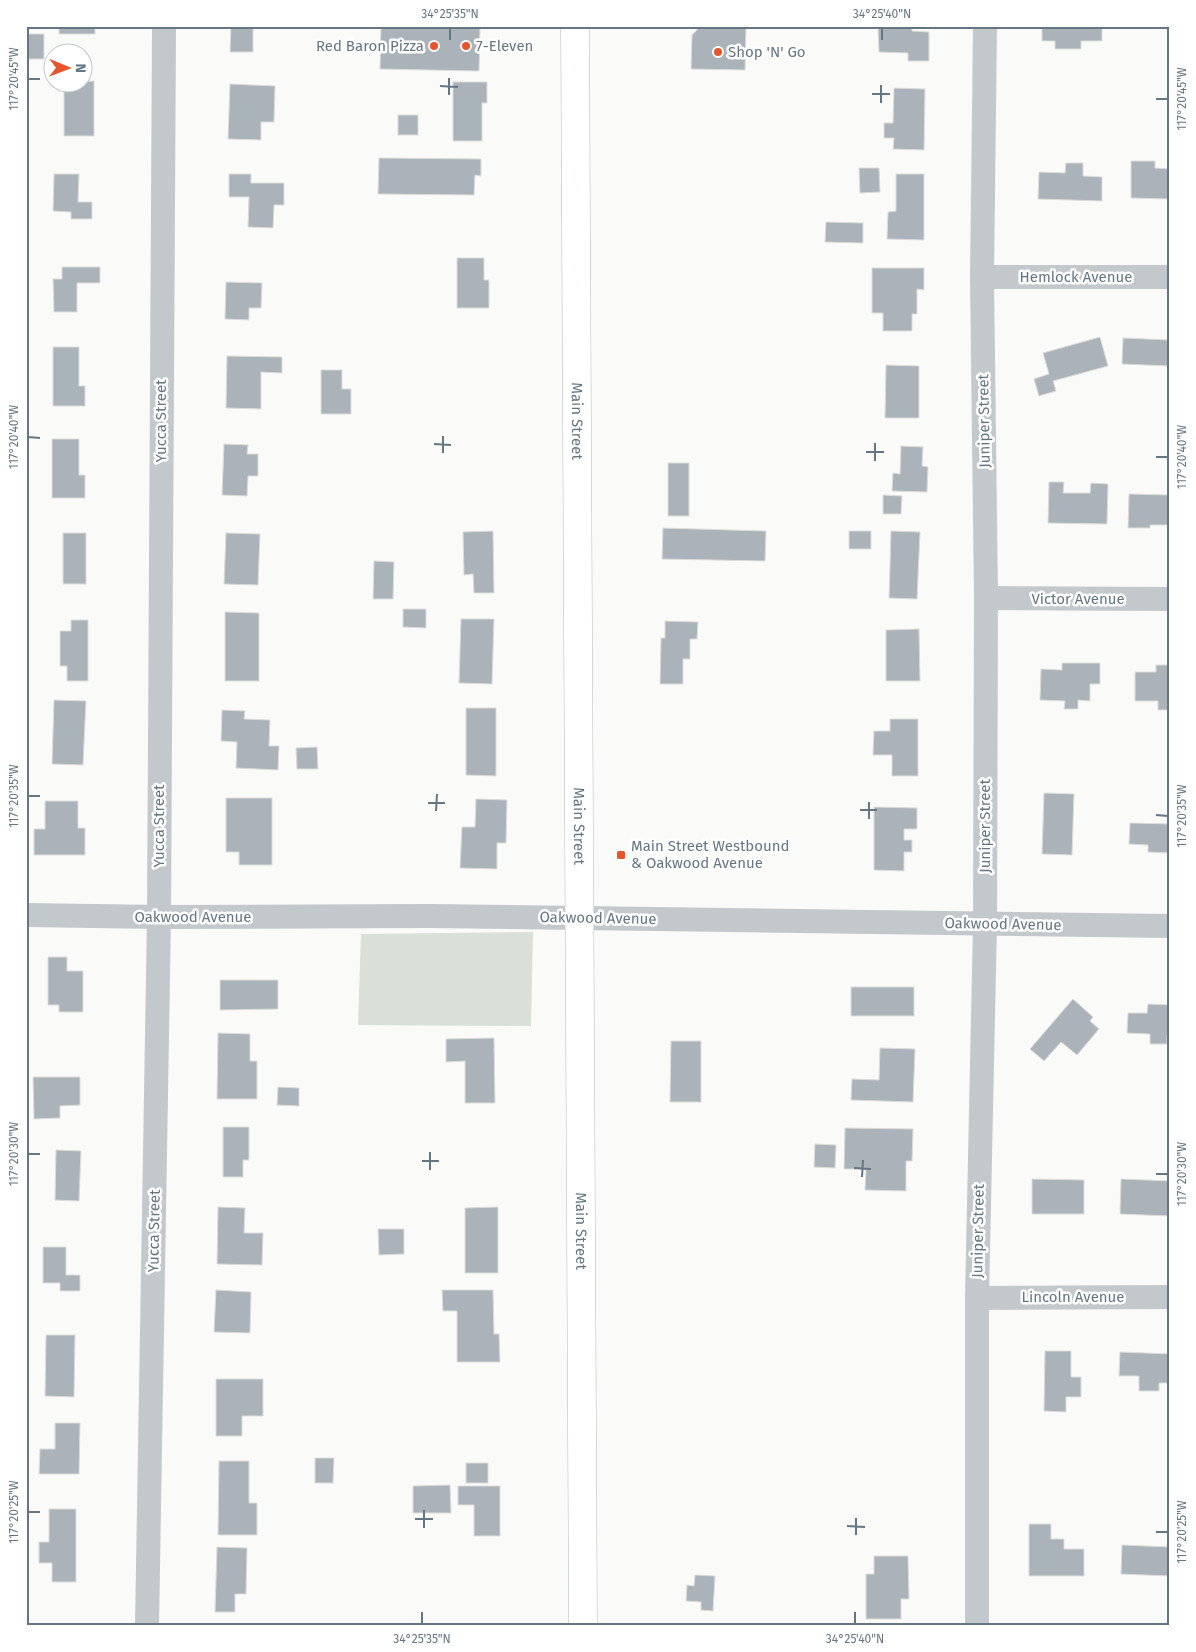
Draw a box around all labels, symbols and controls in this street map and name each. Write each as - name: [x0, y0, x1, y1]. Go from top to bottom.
- text: 34°25'35"N: [421, 7, 479, 21]
- text: 34°25'40"N: [853, 7, 911, 21]
- place label: Red Baron Pizza: [316, 37, 424, 55]
- place label: 7-Eleven: [476, 37, 533, 55]
- marker: Red Baron Pizza: [428, 40, 440, 52]
- marker: 7-Eleven: [460, 40, 472, 52]
- north arrow: [42, 42, 92, 92]
- place label: Shop 'N' Go: [728, 43, 806, 61]
- marker: Shop 'N' Go: [712, 46, 724, 58]
- text: 117°20'45"W: [7, 47, 21, 111]
- text: N: [72, 63, 89, 73]
- text: 117°20'45"W: [1175, 67, 1189, 131]
- street label: Hemlock Avenue: [1020, 268, 1132, 286]
- street label: Juniper Street: [974, 373, 994, 468]
- street label: Yucca Street: [152, 379, 170, 462]
- street label: Main Street: [568, 382, 586, 460]
- text: 117°20'40"W: [7, 405, 21, 469]
- text: 117°20'40"W: [1175, 425, 1189, 489]
- street label: Victor Avenue: [1031, 590, 1125, 608]
- text: 117°20'35"W: [7, 764, 21, 828]
- street label: Juniper Street: [976, 778, 994, 873]
- street label: Yucca Street: [150, 784, 168, 867]
- text: 117°20'35"W: [1175, 784, 1189, 848]
- street label: Main Street: [570, 787, 588, 865]
- place label: Main Street Westbound & Oakwood Avenue: [631, 837, 790, 872]
- marker: Main Street Westbound & Oakwood Avenue: [615, 849, 627, 861]
- street label: Oakwood Avenue: [134, 908, 252, 926]
- street label: Oakwood Avenue: [539, 908, 657, 928]
- street label: Oakwood Avenue: [944, 914, 1062, 934]
- text: 117°20'30"W: [7, 1122, 21, 1186]
- text: 117°20'30"W: [1175, 1142, 1189, 1206]
- street label: Juniper Street: [968, 1183, 988, 1278]
- street label: Yucca Street: [144, 1189, 164, 1273]
- street label: Main Street: [572, 1192, 590, 1270]
- street label: Lincoln Avenue: [1021, 1288, 1125, 1306]
- text: 117°20'25"W: [7, 1480, 21, 1544]
- text: 117°20'25"W: [1175, 1500, 1189, 1564]
- text: 34°25'35"N: [393, 1632, 451, 1646]
- text: 34°25'40"N: [826, 1632, 884, 1646]

